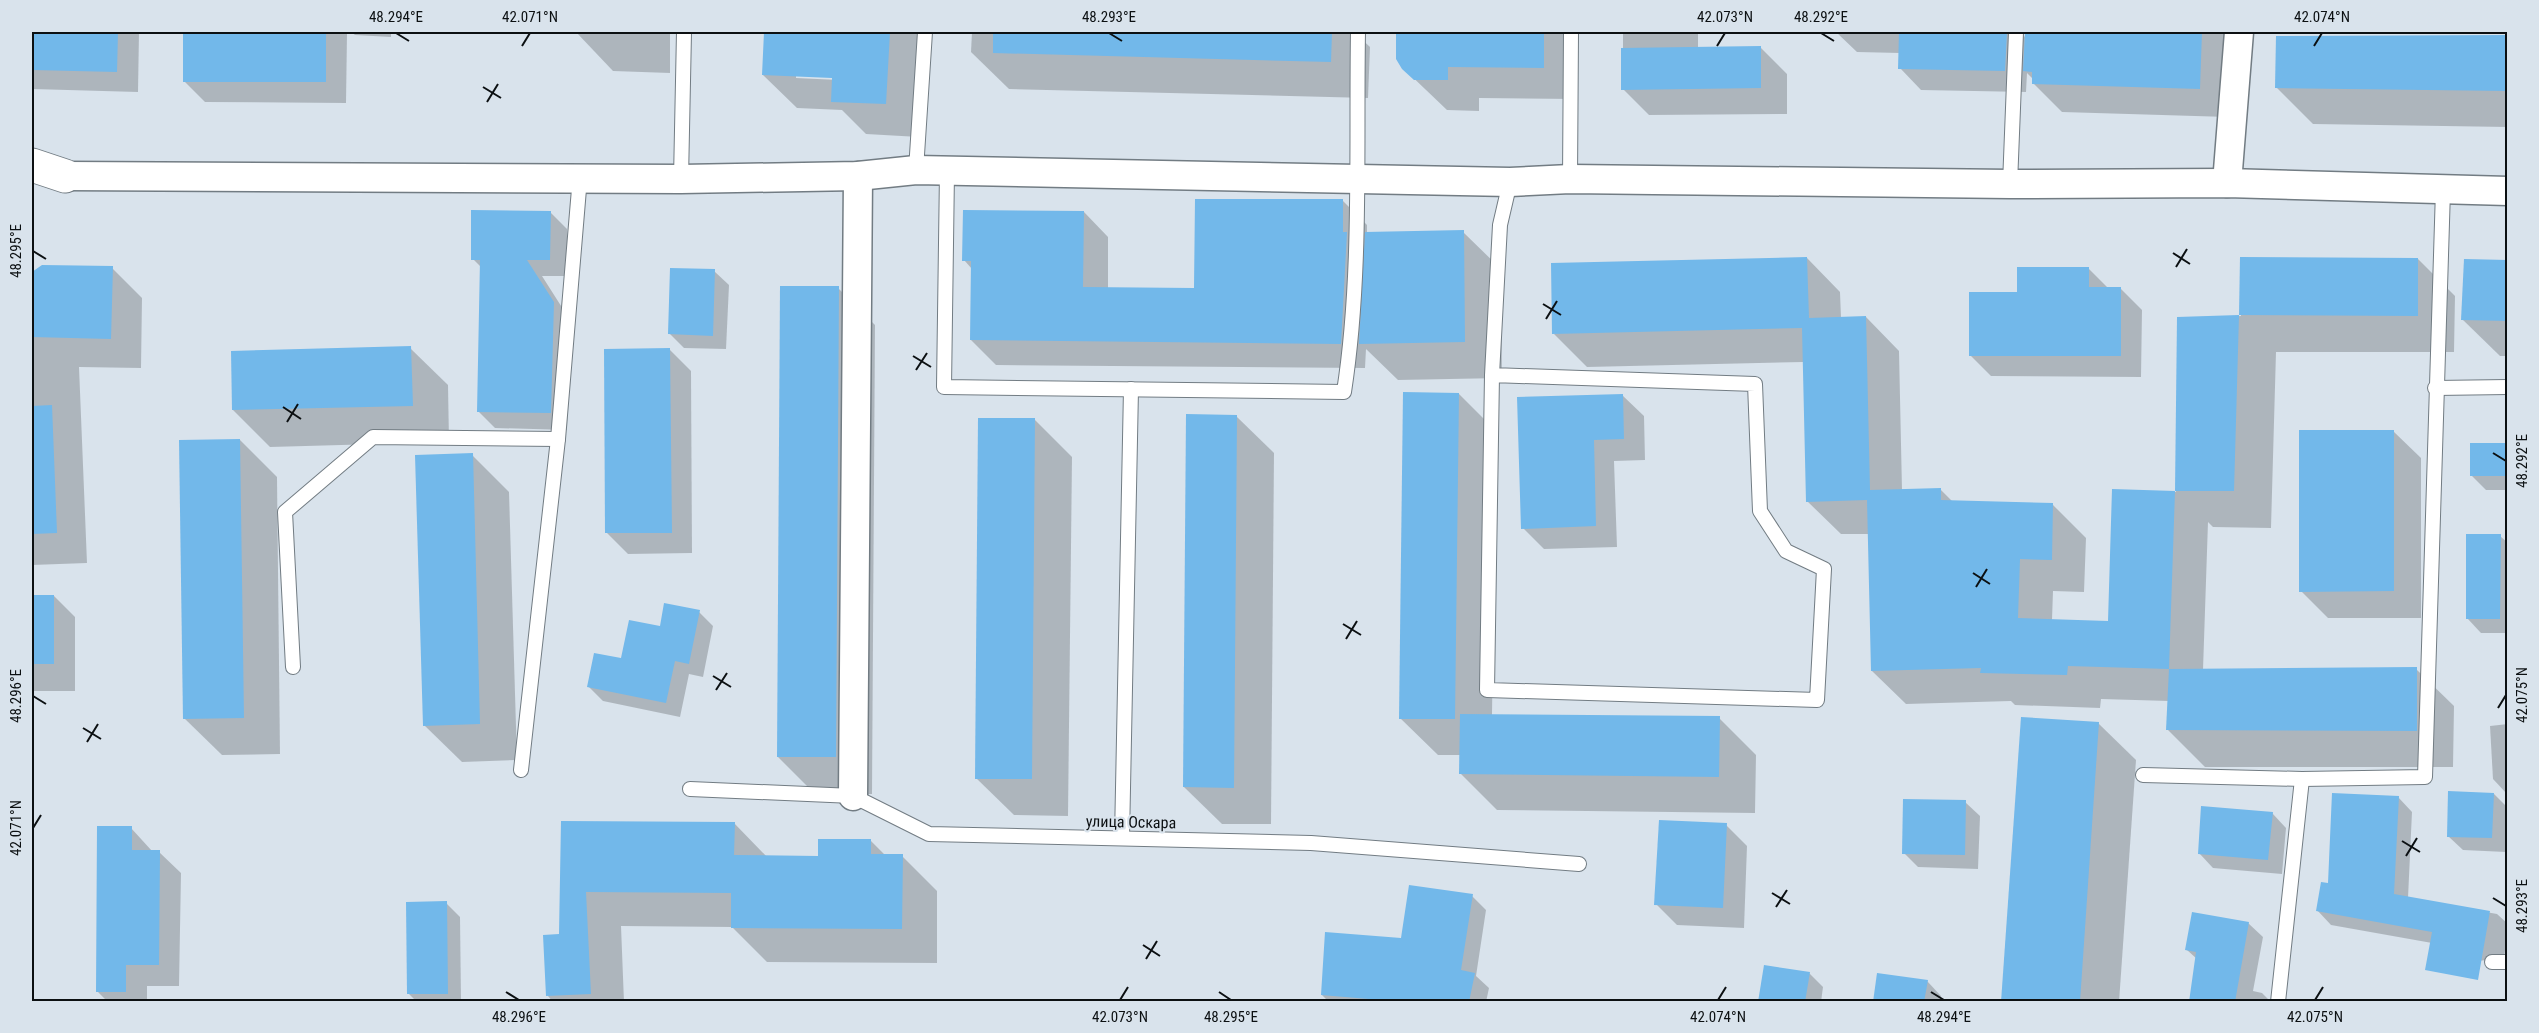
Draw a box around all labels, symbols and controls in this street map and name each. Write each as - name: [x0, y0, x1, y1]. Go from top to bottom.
- text: 48.294°E: [369, 8, 423, 26]
- text: 42.071°N: [502, 8, 558, 26]
- text: 48.293°E: [1082, 8, 1136, 26]
- text: 42.073°N: [1697, 8, 1753, 26]
- text: 48.292°E: [1794, 8, 1848, 26]
- text: 42.074°N: [2294, 8, 2350, 26]
- text: 48.295°E: [7, 224, 25, 278]
- text: 48.292°E: [2513, 434, 2531, 488]
- text: 42.075°N: [2513, 667, 2531, 723]
- text: 48.296°E: [7, 669, 25, 723]
- text: 42.071°N: [7, 800, 25, 856]
- street label: улица Оскара: [1086, 812, 1176, 832]
- text: 48.293°E: [2513, 879, 2531, 933]
- text: 48.296°E: [492, 1008, 546, 1026]
- text: 42.073°N: [1092, 1008, 1148, 1026]
- text: 48.295°E: [1204, 1008, 1258, 1026]
- text: 42.074°N: [1690, 1008, 1746, 1026]
- text: 48.294°E: [1917, 1008, 1971, 1026]
- text: 42.075°N: [2287, 1008, 2343, 1026]

